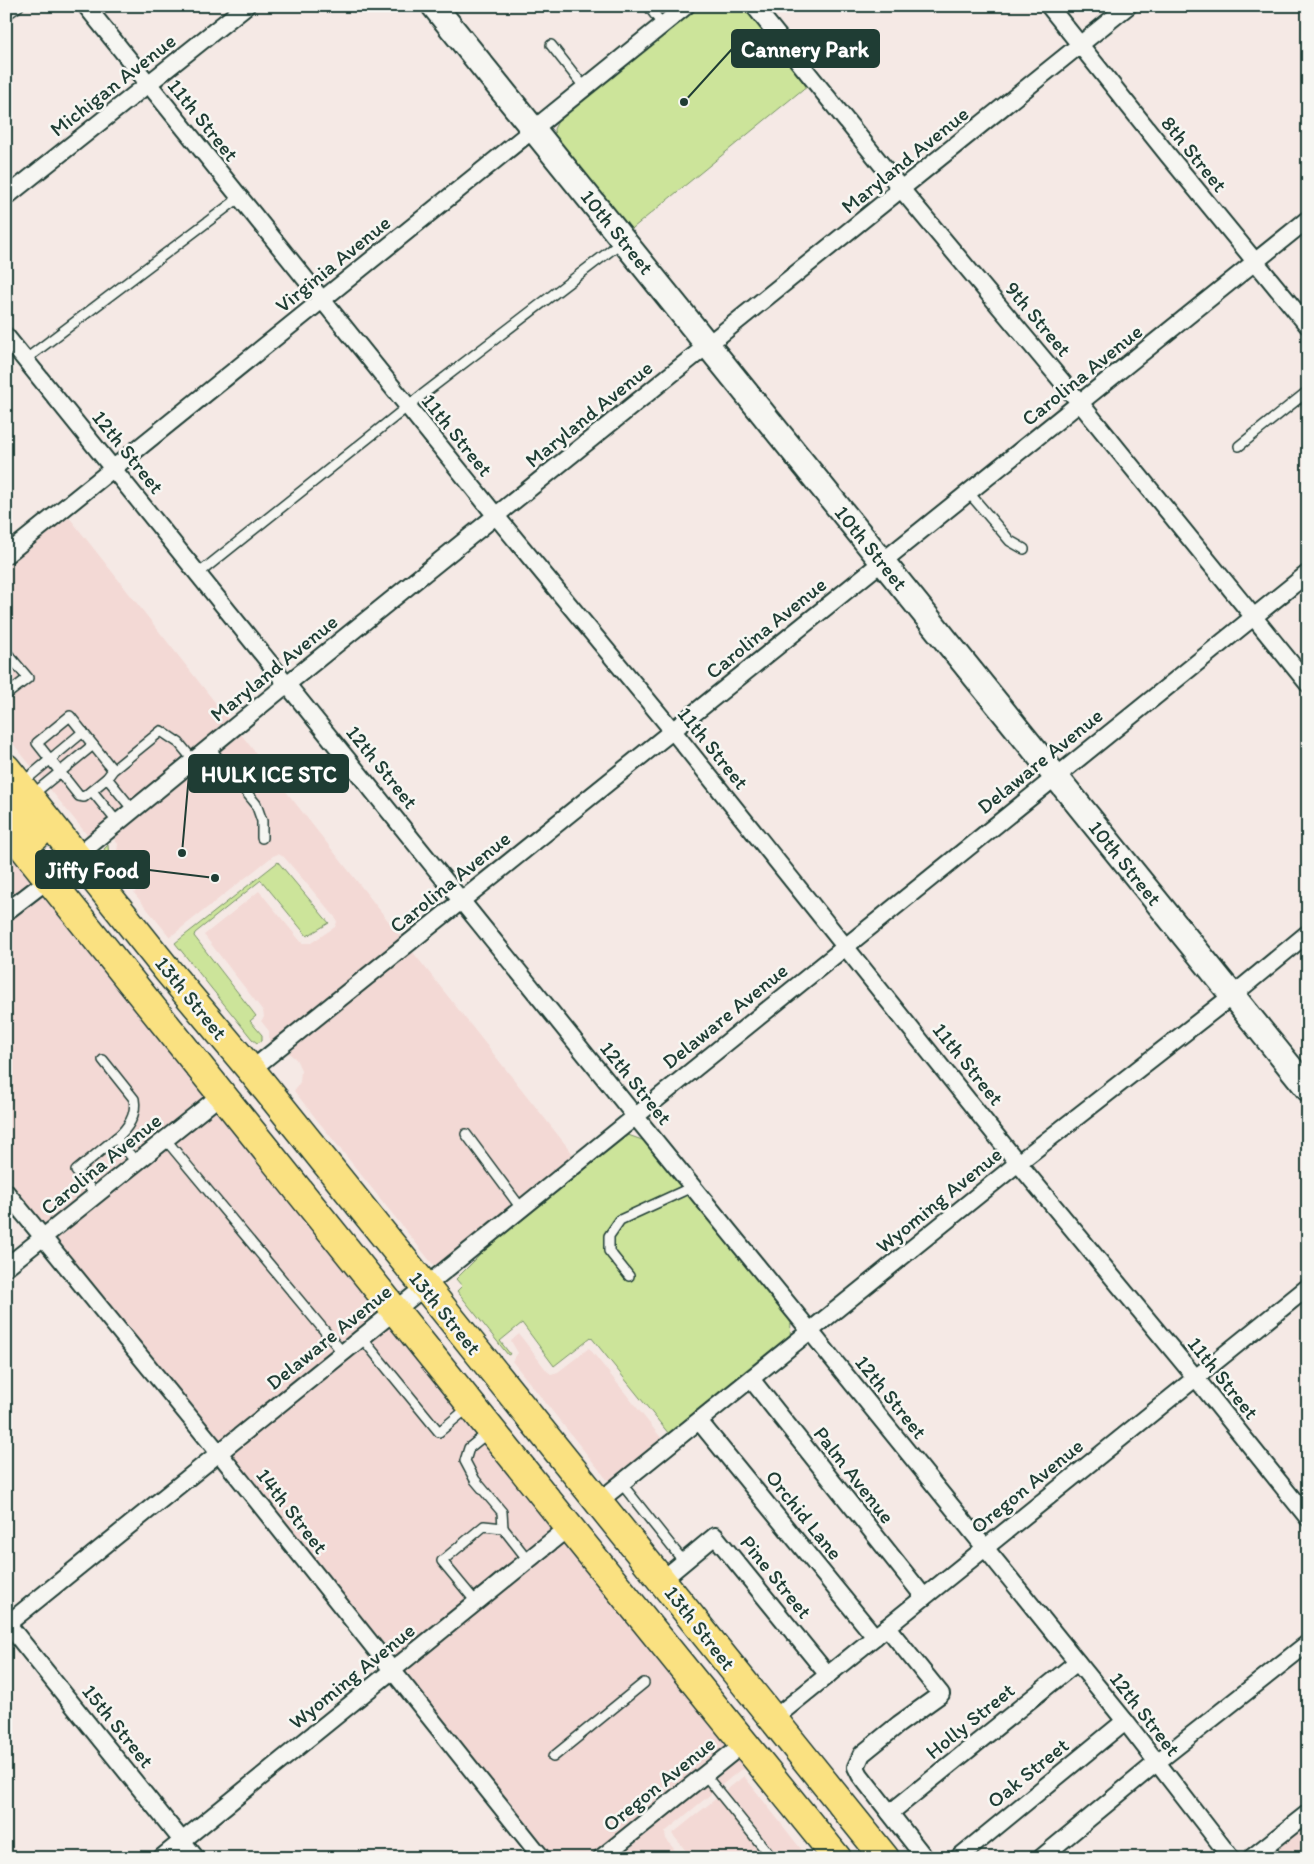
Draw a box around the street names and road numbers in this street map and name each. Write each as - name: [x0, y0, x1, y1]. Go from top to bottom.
- street label: Michigan Avenue: [45, 28, 181, 141]
- street label: 11th Street: [163, 73, 244, 166]
- street label: Maryland Avenue: [836, 101, 973, 219]
- street label: 8th Street: [1156, 111, 1233, 197]
- street label: 10th Street: [576, 184, 659, 279]
- street label: Virginia Avenue: [270, 210, 395, 318]
- street label: 9th Street: [1000, 276, 1077, 361]
- street label: Carolina Avenue: [1016, 318, 1147, 431]
- street label: Maryland Avenue: [520, 355, 657, 473]
- street label: 11th Street: [417, 388, 498, 481]
- street label: 12th Street: [87, 405, 170, 499]
- street label: 10th Street: [830, 500, 913, 595]
- street label: Carolina Avenue: [700, 571, 831, 684]
- street label: Maryland Avenue: [205, 609, 342, 727]
- street label: 11th Street: [673, 701, 754, 794]
- street label: Delaware Avenue: [972, 702, 1107, 819]
- street label: 12th Street: [341, 720, 424, 814]
- street label: 10th Street: [1084, 815, 1167, 910]
- street label: Carolina Avenue: [384, 825, 515, 938]
- street label: 13th Street: [150, 951, 233, 1045]
- street label: Delaware Avenue: [657, 957, 792, 1074]
- street label: 11th Street: [928, 1017, 1009, 1110]
- street label: 12th Street: [595, 1036, 678, 1130]
- street label: Carolina Avenue: [35, 1107, 166, 1220]
- street label: Wyoming Avenue: [871, 1141, 1007, 1258]
- street label: 13th Street: [404, 1266, 487, 1360]
- street label: Delaware Avenue: [261, 1278, 396, 1395]
- street label: 11th Street: [1183, 1331, 1264, 1424]
- street label: 12th Street: [850, 1350, 933, 1444]
- street label: Palm Avenue: [809, 1421, 900, 1528]
- street label: Oregon Avenue: [965, 1433, 1088, 1539]
- street label: 14th Street: [251, 1463, 334, 1559]
- street label: Orchid Lane: [761, 1465, 848, 1565]
- street label: Pine Street: [735, 1530, 818, 1623]
- street label: 13th Street: [660, 1580, 741, 1675]
- street label: Wyoming Avenue: [284, 1617, 420, 1734]
- street label: 12th Street: [1105, 1667, 1186, 1761]
- street label: Holly Street: [920, 1677, 1019, 1764]
- street label: 15th Street: [77, 1679, 160, 1773]
- street label: Oregon Avenue: [597, 1731, 720, 1837]
- street label: Oak Street: [982, 1732, 1074, 1813]

